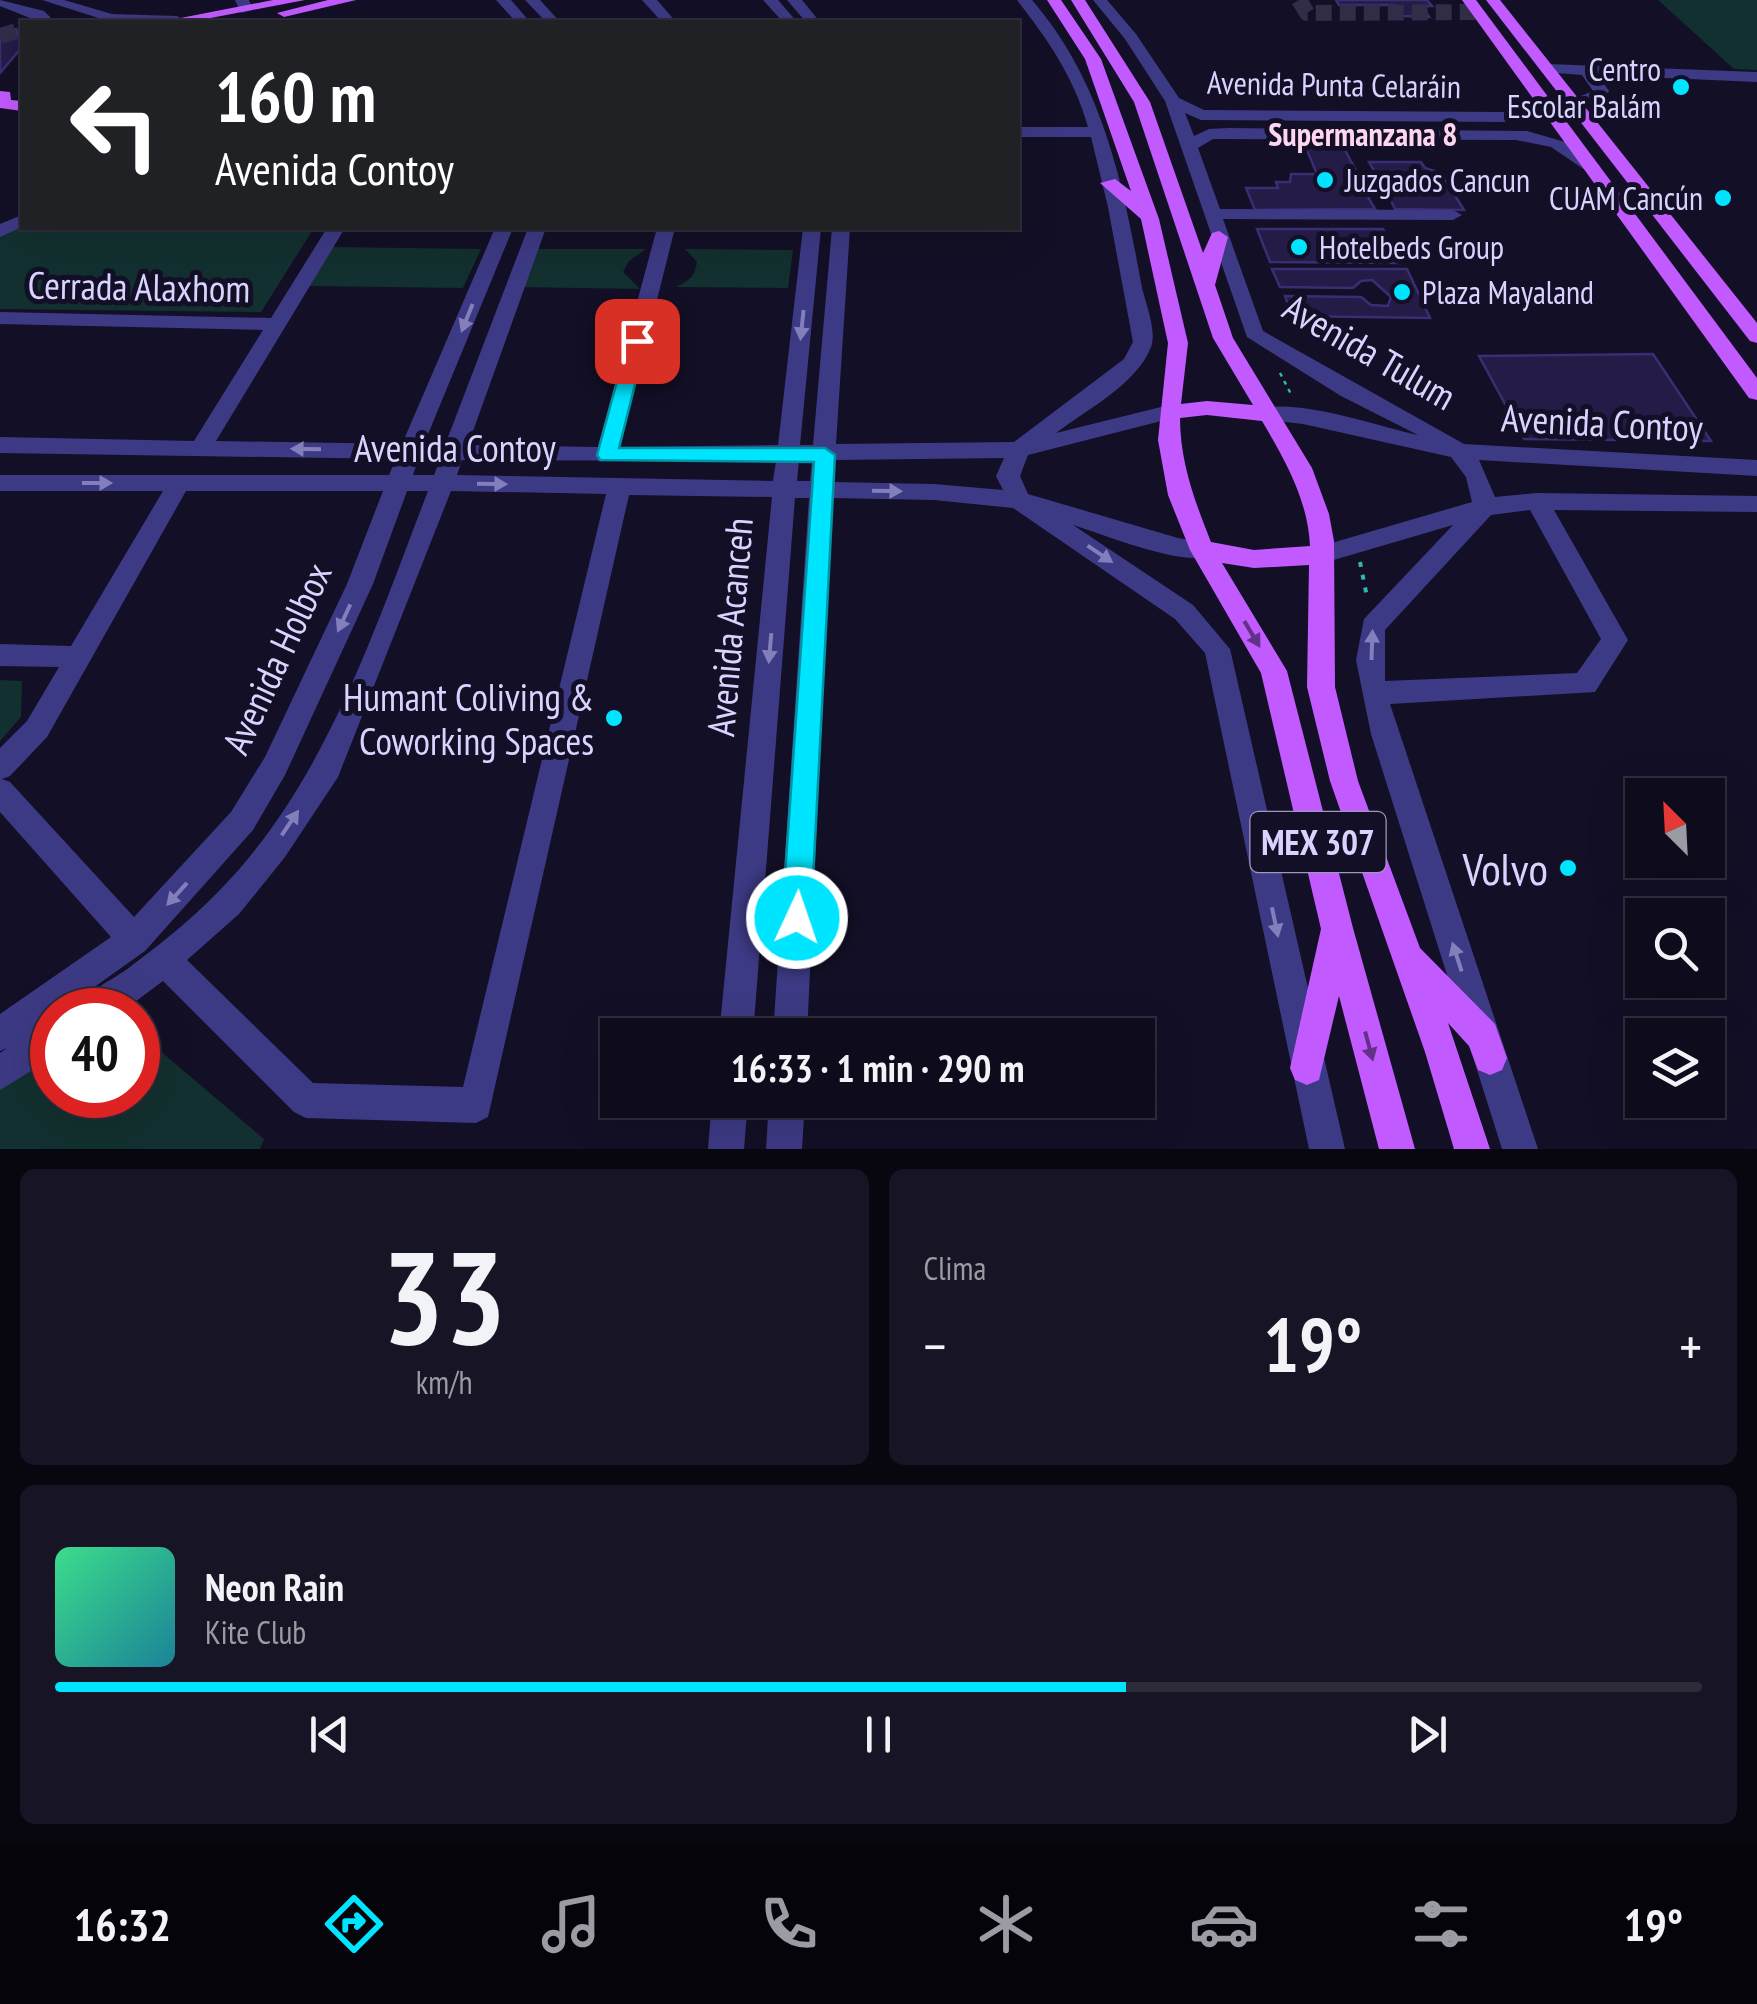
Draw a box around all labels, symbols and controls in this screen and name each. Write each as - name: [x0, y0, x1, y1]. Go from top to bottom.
- place label: Centro Escolar Balám: [1507, 48, 1661, 127]
- text: 160 m: [215, 51, 376, 141]
- icon: left: [50, 60, 180, 190]
- street label: Avenida Punta Celaráin: [1207, 61, 1461, 107]
- marker: Centro Escolar Balám: [1670, 76, 1692, 98]
- district label: Supermanzana 8: [1268, 113, 1458, 155]
- text: Avenida Contoy: [215, 139, 454, 197]
- place label: Juzgados Cancun: [1344, 159, 1530, 201]
- marker: Juzgados Cancun: [1314, 169, 1336, 191]
- place label: CUAM Cancún: [1549, 177, 1703, 219]
- marker: CUAM Cancún: [1712, 187, 1734, 209]
- place label: Hotelbeds Group: [1319, 226, 1504, 268]
- marker: Hotelbeds Group: [1288, 236, 1310, 258]
- street label: Cerrada Alaxhom: [27, 260, 251, 312]
- place label: Plaza Mayaland: [1422, 271, 1594, 313]
- marker: Plaza Mayaland: [1391, 281, 1413, 303]
- street label: Avenida Tulum: [1275, 282, 1465, 420]
- pin: [595, 299, 680, 384]
- one-way arrow: [459, 303, 475, 333]
- one-way arrow: [794, 309, 810, 341]
- icon: arrive: [610, 314, 665, 369]
- street label: Avenida Contoy: [1500, 392, 1705, 452]
- street label: Avenida Contoy: [354, 423, 557, 472]
- one-way arrow: [290, 441, 322, 457]
- one-way arrow: [82, 475, 114, 491]
- one-way arrow: [477, 476, 509, 492]
- one-way arrow: [872, 484, 904, 500]
- street label: Avenida Acanceh: [695, 516, 763, 738]
- one-way arrow: [1087, 544, 1114, 563]
- street label: Avenida Holbox: [210, 555, 342, 761]
- one-way arrow: [336, 604, 353, 633]
- one-way arrow: [1243, 620, 1260, 648]
- one-way arrow: [1364, 629, 1380, 660]
- one-way arrow: [762, 632, 778, 664]
- place label: Humant Coliving & Coworking Spaces: [343, 672, 594, 765]
- marker: Humant Coliving & Coworking Spaces: [603, 707, 625, 729]
- north arrow: [1625, 778, 1725, 878]
- map controls: [1625, 778, 1725, 1118]
- one-way arrow: [280, 810, 299, 837]
- road number: MEX 307: [1250, 812, 1386, 872]
- place label: Volvo: [1462, 839, 1548, 897]
- marker: Volvo: [1557, 857, 1579, 879]
- position arrow: [745, 866, 849, 970]
- one-way arrow: [166, 882, 189, 906]
- button: search: [1625, 898, 1725, 998]
- one-way arrow: [1267, 907, 1283, 938]
- one-way arrow: [1449, 941, 1464, 971]
- speed limit sign: 40: [30, 988, 160, 1118]
- button: layers: [1625, 1018, 1725, 1118]
- one-way arrow: [1361, 1031, 1377, 1062]
- text: 16:33 · 1 min · 290 m: [731, 1043, 1024, 1092]
- text: 33: [382, 1212, 506, 1380]
- text: Clima: [924, 1247, 986, 1289]
- text: 19°: [1263, 1296, 1362, 1393]
- text: −: [924, 1310, 946, 1381]
- text: +: [1679, 1310, 1702, 1381]
- text: km/h: [416, 1361, 473, 1403]
- text: Neon Rain: [205, 1562, 344, 1611]
- text: Kite Club: [205, 1611, 306, 1653]
- icon: previous: [302, 1707, 357, 1762]
- icon: pause: [851, 1707, 906, 1762]
- icon: next: [1400, 1707, 1455, 1762]
- icon: directions: [319, 1889, 389, 1959]
- icon: music: [536, 1889, 606, 1959]
- icon: phone: [754, 1889, 824, 1959]
- icon: climate: [971, 1889, 1041, 1959]
- icon: car: [1189, 1889, 1259, 1959]
- icon: filters: [1406, 1889, 1476, 1959]
- text: 16:32: [74, 1895, 171, 1953]
- text: 19°: [1624, 1895, 1683, 1953]

